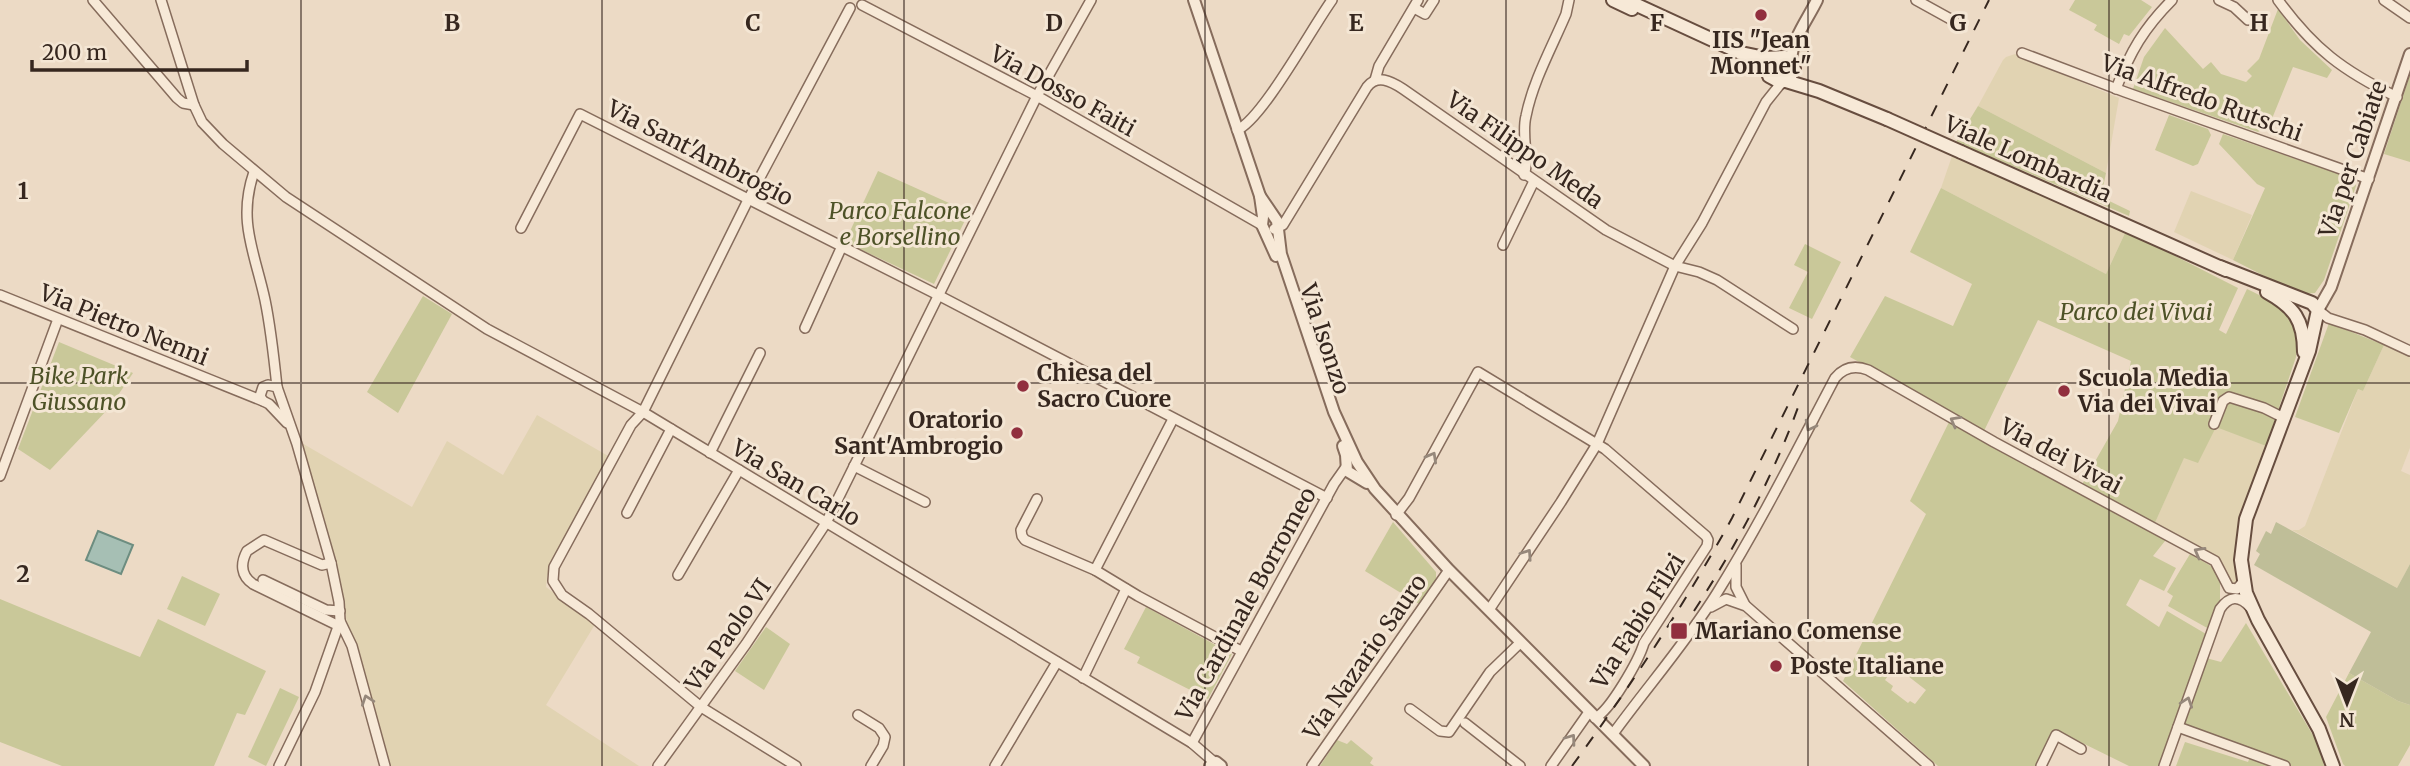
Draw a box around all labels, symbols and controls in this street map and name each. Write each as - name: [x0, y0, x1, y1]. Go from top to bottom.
- marker: IIS "Jean Monnet": [1753, 7, 1769, 23]
- text: B: [444, 8, 460, 37]
- text: C: [745, 8, 761, 37]
- text: D: [1045, 8, 1063, 37]
- text: E: [1348, 8, 1364, 37]
- text: F: [1650, 8, 1664, 37]
- text: G: [1950, 8, 1967, 37]
- text: H: [2250, 8, 2269, 37]
- place label: IIS "Jean Monnet": [1710, 25, 1812, 80]
- scale bar: [32, 28, 247, 72]
- street label: Via Dosso Faiti: [984, 38, 1141, 143]
- text: 200 m: [42, 39, 107, 66]
- street label: Via Alfredo Rutschi: [2097, 47, 2307, 147]
- street label: Via per Cabiate: [2312, 77, 2393, 242]
- street label: Via Filippo Meda: [1440, 84, 1609, 214]
- street label: Via Sant'Ambrogio: [602, 93, 798, 212]
- street label: Viale Lombardia: [1939, 108, 2116, 208]
- text: 1: [18, 176, 29, 205]
- park label: Parco Falcone e Borsellino: [828, 196, 972, 251]
- street label: Via Pietro Nenni: [35, 277, 213, 372]
- street label: Via Isonzo: [1294, 279, 1357, 398]
- park label: Parco dei Vivai: [2060, 297, 2213, 326]
- place label: Chiesa del Sacro Cuore: [1037, 358, 1171, 413]
- park label: Bike Park Giussano: [30, 361, 129, 416]
- place label: Scuola Media Via dei Vivai: [2077, 363, 2229, 418]
- marker: Chiesa del Sacro Cuore: [1015, 378, 1031, 394]
- marker: Scuola Media Via dei Vivai: [2056, 383, 2072, 399]
- place label: Oratorio Sant'Ambrogio: [834, 405, 1003, 460]
- street label: Via dei Vivai: [1994, 411, 2127, 500]
- one-way arrow: [1950, 416, 1963, 429]
- one-way arrow: [1804, 419, 1818, 431]
- marker: Oratorio Sant'Ambrogio: [1009, 425, 1025, 441]
- street label: Via San Carlo: [726, 432, 866, 532]
- one-way arrow: [1423, 452, 1437, 464]
- street label: Via Cardinale Borromeo: [1169, 482, 1322, 727]
- one-way arrow: [2193, 547, 2206, 560]
- one-way arrow: [1519, 548, 1532, 561]
- street label: Via Fabio Filzi: [1584, 548, 1691, 695]
- text: 2: [16, 559, 30, 588]
- street label: Via Nazario Sauro: [1296, 568, 1433, 746]
- street label: Via Paolo VI: [678, 573, 777, 697]
- place label: Mariano Comense: [1695, 616, 1901, 645]
- marker: Mariano Comense: [1669, 621, 1689, 641]
- place label: Poste Italiane: [1790, 651, 1944, 680]
- marker: Poste Italiane: [1768, 658, 1784, 674]
- north arrow: [2312, 668, 2382, 738]
- one-way arrow: [361, 695, 375, 707]
- one-way arrow: [2179, 696, 2193, 708]
- text: N: [2339, 708, 2355, 732]
- one-way arrow: [1563, 735, 1575, 747]

